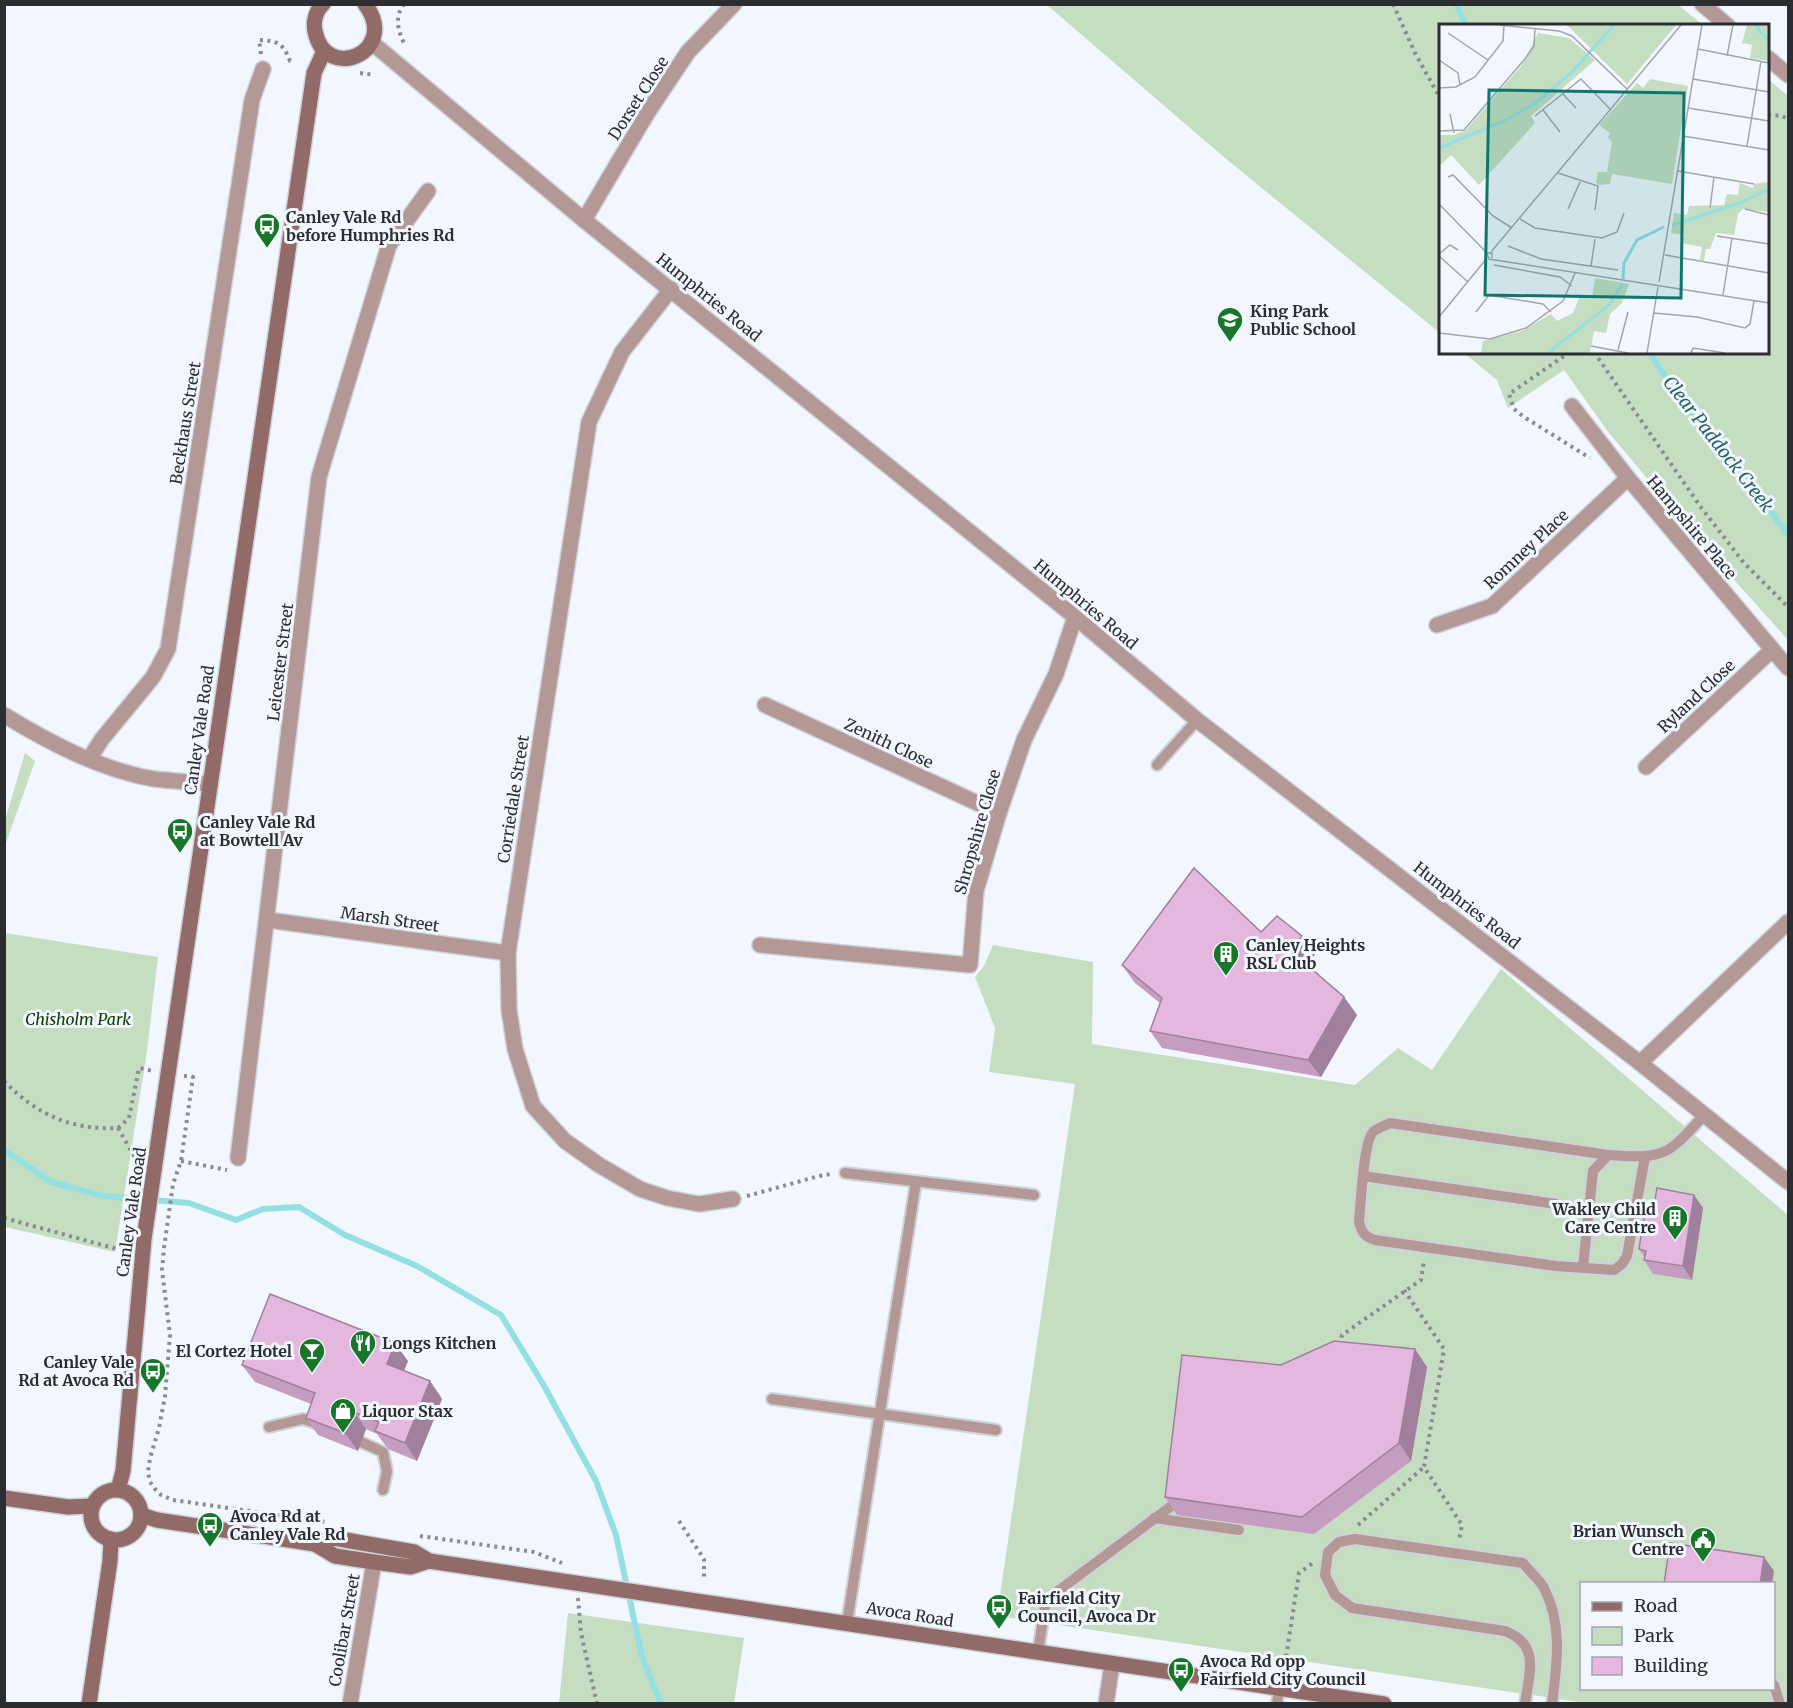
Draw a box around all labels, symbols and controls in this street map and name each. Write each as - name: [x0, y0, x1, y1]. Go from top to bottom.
- inset map: [1439, 24, 1769, 354]
- street label: Dorset Close: [604, 52, 672, 144]
- place label: Canley Vale Rd before Humphries Rd: [286, 207, 454, 245]
- bus stop icon: Canley Vale Rd before Humphries Rd: [252, 211, 282, 249]
- street label: Humphries Road: [652, 248, 766, 346]
- place label: King Park Public School: [1250, 301, 1356, 339]
- school or university icon: King Park Public School: [1215, 305, 1245, 343]
- street label: Beckhaus Street: [165, 359, 205, 486]
- water label: Clear Paddock Creek: [1658, 371, 1779, 516]
- street label: Hampshire Place: [1643, 471, 1741, 583]
- street label: Romney Place: [1480, 505, 1572, 593]
- street label: Humphries Road: [1030, 555, 1142, 654]
- street label: Leicester Street: [263, 601, 297, 722]
- street label: Ryland Close: [1653, 655, 1739, 737]
- street label: Canley Vale Road: [180, 664, 218, 796]
- street label: Zenith Close: [841, 714, 937, 772]
- street label: Corriedale Street: [493, 733, 533, 864]
- street label: Shropshire Close: [950, 767, 1004, 897]
- place label: Canley Vale Rd at Bowtell Av: [200, 812, 316, 850]
- bus stop icon: Canley Vale Rd at Bowtell Av: [165, 816, 195, 854]
- street label: Humphries Road: [1410, 857, 1524, 953]
- street label: Marsh Street: [340, 902, 441, 936]
- place label: Canley Heights RSL Club: [1246, 935, 1365, 973]
- building icon: Canley Heights RSL Club: [1211, 939, 1241, 977]
- park label: Chisholm Park: [25, 1009, 131, 1029]
- street label: Canley Vale Road: [112, 1146, 150, 1278]
- place label: Wakley Child Care Centre: [1551, 1199, 1656, 1237]
- building icon: Wakley Child Care Centre: [1660, 1203, 1690, 1241]
- restaurant icon: Longs Kitchen: [348, 1328, 378, 1366]
- place label: Longs Kitchen: [382, 1333, 496, 1353]
- bar icon: El Cortez Hotel: [297, 1336, 327, 1374]
- place label: El Cortez Hotel: [175, 1341, 292, 1361]
- place label: Canley Vale Rd at Avoca Rd: [18, 1352, 134, 1390]
- bus stop icon: Canley Vale Rd at Avoca Rd: [138, 1356, 168, 1394]
- shop icon: Liquor Stax: [328, 1396, 358, 1434]
- place label: Liquor Stax: [362, 1401, 453, 1421]
- place label: Avoca Rd at Canley Vale Rd: [229, 1506, 346, 1544]
- bus stop icon: Avoca Rd at Canley Vale Rd: [195, 1510, 225, 1548]
- place label: Brian Wunsch Centre: [1573, 1521, 1684, 1559]
- public building icon: Brian Wunsch Centre: [1688, 1525, 1718, 1563]
- street label: Coolibar Street: [324, 1571, 364, 1688]
- legend: [1580, 1582, 1775, 1690]
- place label: Fairfield City Council, Avoca Dr: [1018, 1588, 1157, 1627]
- bus stop icon: Fairfield City Council, Avoca Dr: [984, 1592, 1014, 1630]
- text: Road: [1634, 1594, 1678, 1617]
- street label: Avoca Road: [864, 1597, 955, 1631]
- text: Park: [1634, 1624, 1675, 1647]
- place label: Avoca Rd opp Fairfield City Council: [1199, 1651, 1366, 1689]
- text: Building: [1634, 1654, 1708, 1677]
- bus stop icon: Avoca Rd opp Fairfield City Council: [1166, 1655, 1196, 1693]

